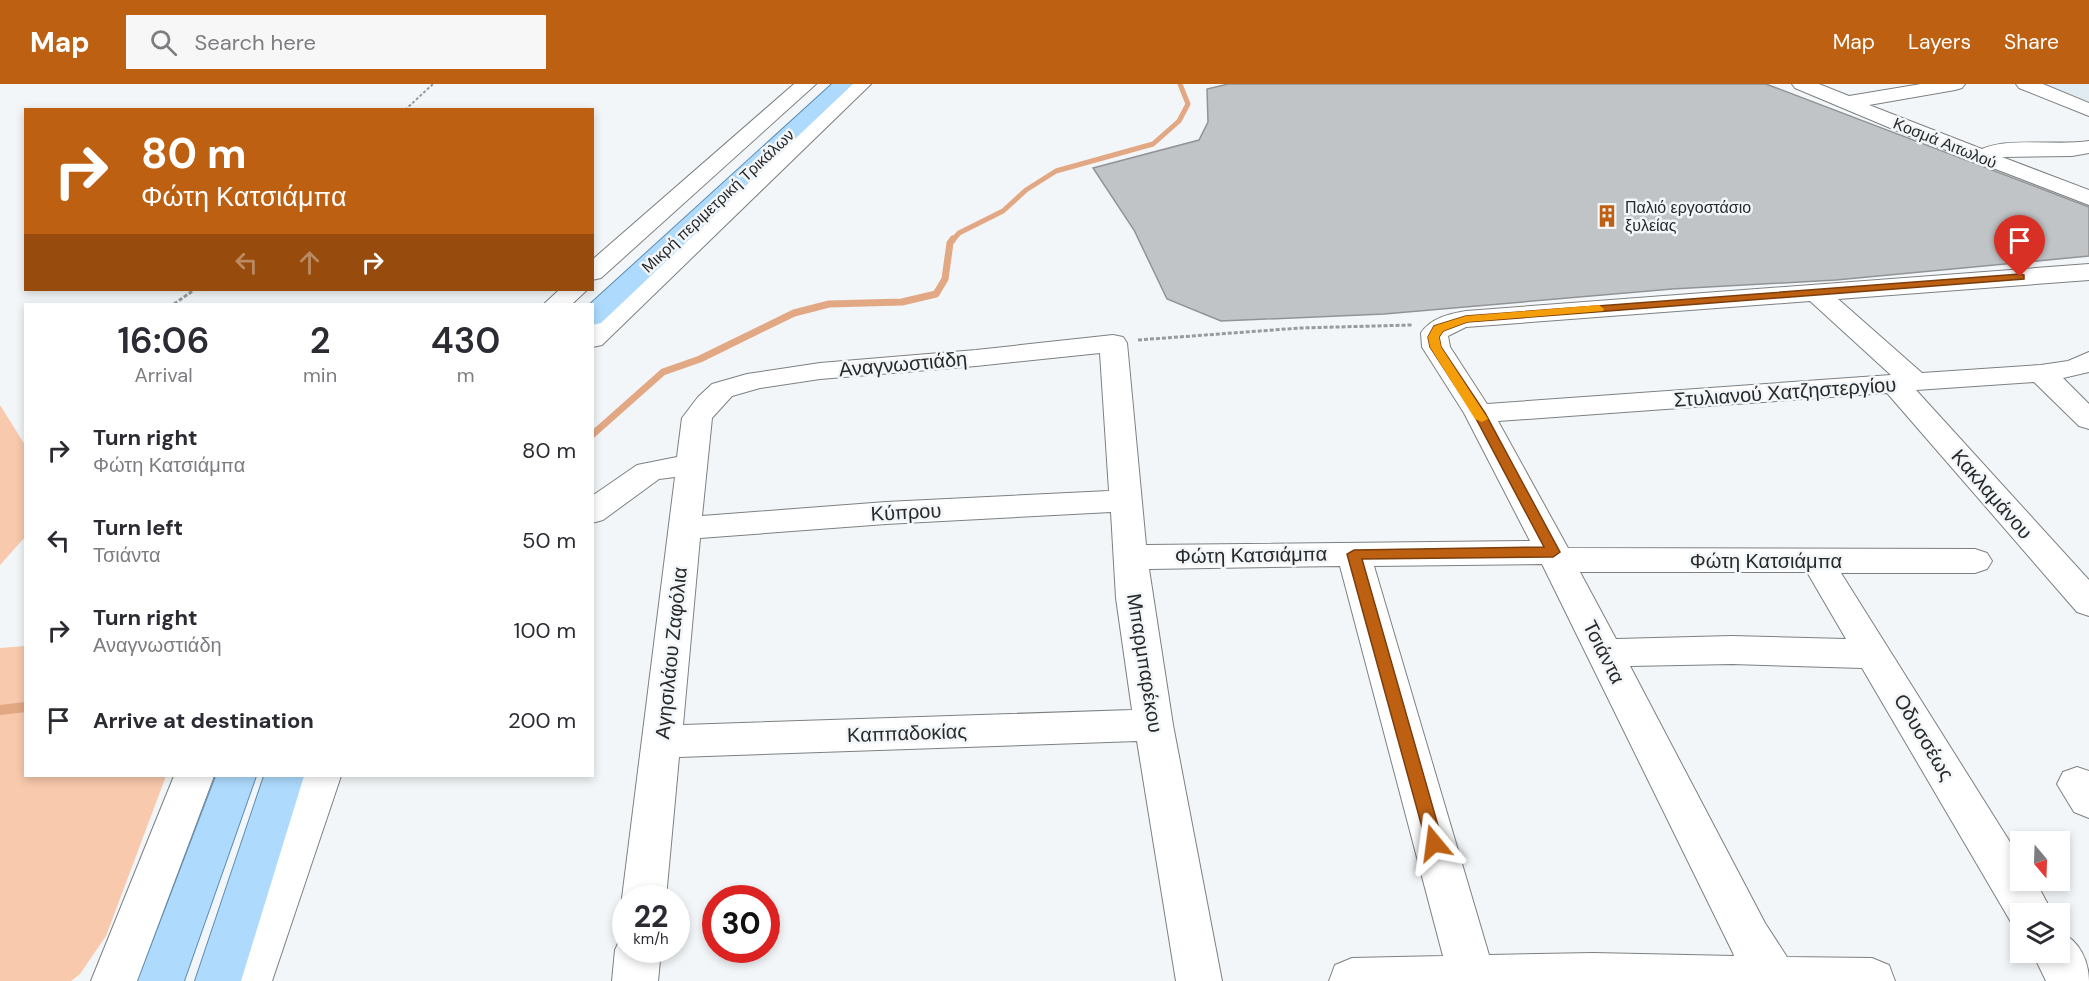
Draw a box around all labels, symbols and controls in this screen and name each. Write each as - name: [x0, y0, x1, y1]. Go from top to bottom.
- search box: [126, 15, 546, 69]
- text: Map: [30, 24, 90, 61]
- icon: search: [147, 26, 180, 59]
- text: Search here: [195, 28, 316, 57]
- text: Map: [1833, 28, 1875, 56]
- text: Layers: [1908, 28, 1971, 56]
- text: Share: [2004, 28, 2059, 56]
- street label: Κοσμά Αιτωλού: [1890, 113, 2000, 173]
- street label: Μικρή περιμετρική Τρικάλων: [637, 125, 799, 277]
- text: 80 m: [141, 126, 247, 181]
- icon: right: [42, 132, 120, 210]
- text: Φώτη Κατσιάμπα: [141, 179, 347, 214]
- place label: Παλιό εργοστάσιο ξυλείας: [1625, 197, 1751, 236]
- building icon: Παλιό εργοστάσιο ξυλείας: [1594, 203, 1620, 229]
- pin: [1994, 215, 2045, 277]
- icon: arrive: [2003, 224, 2036, 257]
- icon: left: [230, 246, 263, 279]
- icon: ahead: [293, 246, 326, 279]
- icon: right: [356, 246, 389, 279]
- text: 16:06: [118, 317, 209, 364]
- text: 2: [310, 317, 330, 364]
- text: 430: [431, 317, 500, 364]
- street label: Αναγνωστιάδη: [838, 345, 968, 383]
- text: Arrival: [134, 362, 193, 388]
- text: min: [303, 362, 337, 388]
- text: m: [457, 362, 474, 388]
- street label: Στυλιανού Χατζηστεργίου: [1673, 371, 1897, 413]
- text: Turn right: [93, 423, 198, 452]
- icon: right: [42, 434, 75, 467]
- text: 80 m: [522, 436, 576, 465]
- street label: Κακλαμάνου: [1946, 444, 2038, 544]
- text: Φώτη Κατσιάμπα: [93, 452, 245, 478]
- street label: Κύπρου: [870, 497, 942, 527]
- text: Turn left: [93, 513, 183, 542]
- icon: left: [42, 524, 75, 557]
- text: 50 m: [522, 526, 576, 555]
- street label: Φώτη Κατσιάμπα: [1175, 541, 1327, 569]
- text: Τσιάντα: [93, 542, 161, 568]
- street label: Φώτη Κατσιάμπα: [1690, 548, 1842, 574]
- street label: Αγησιλάου Ζαφόλια: [649, 566, 693, 740]
- street label: Μπαρμπαρέκου: [1121, 592, 1169, 734]
- text: Turn right: [93, 603, 198, 632]
- icon: right: [42, 614, 75, 647]
- text: 100 m: [514, 616, 576, 645]
- street label: Τσιάντα: [1577, 616, 1631, 688]
- text: Αναγνωστιάδη: [93, 632, 222, 658]
- street label: Οδυσσέως: [1888, 689, 1960, 785]
- icon: arrive: [42, 704, 75, 737]
- text: Arrive at destination: [93, 706, 314, 735]
- text: 200 m: [508, 706, 576, 735]
- street label: Καππαδοκίας: [847, 718, 968, 748]
- position arrow: [1402, 811, 1466, 875]
- north arrow: [2010, 831, 2070, 891]
- map controls: [2010, 831, 2070, 963]
- speed limit sign: 30: [702, 885, 780, 963]
- text: 22: [634, 897, 668, 936]
- button: layers: [2010, 903, 2070, 963]
- text: km/h: [633, 929, 669, 949]

